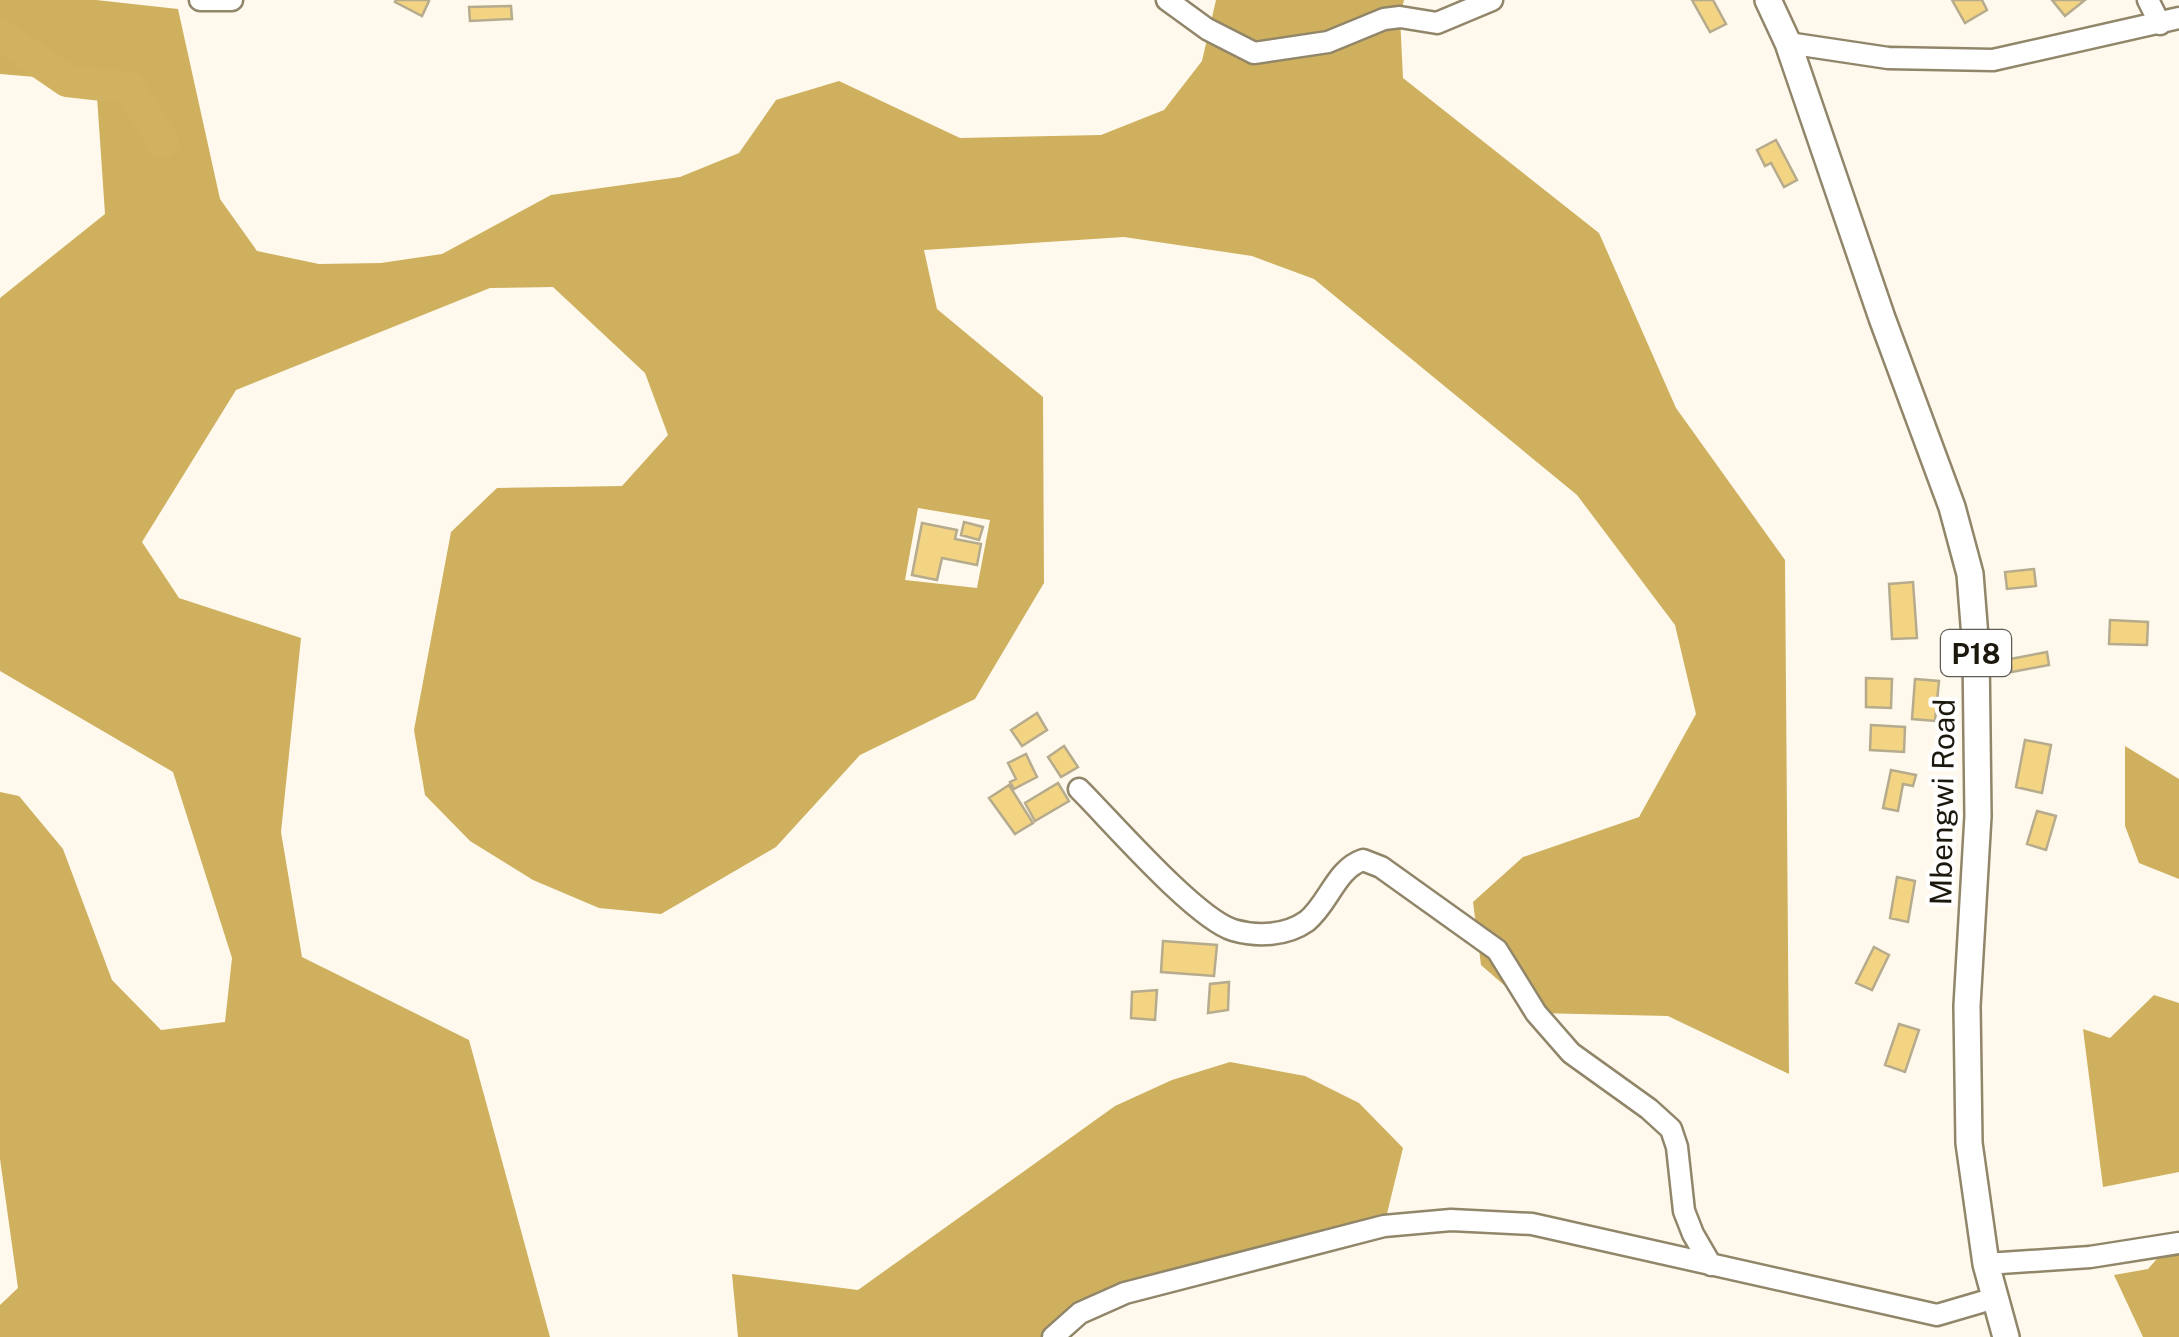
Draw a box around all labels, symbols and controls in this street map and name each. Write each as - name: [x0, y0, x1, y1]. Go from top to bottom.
- road number: P18: [1941, 630, 2011, 676]
- street label: Mbengwi Road: [1922, 698, 1962, 906]

